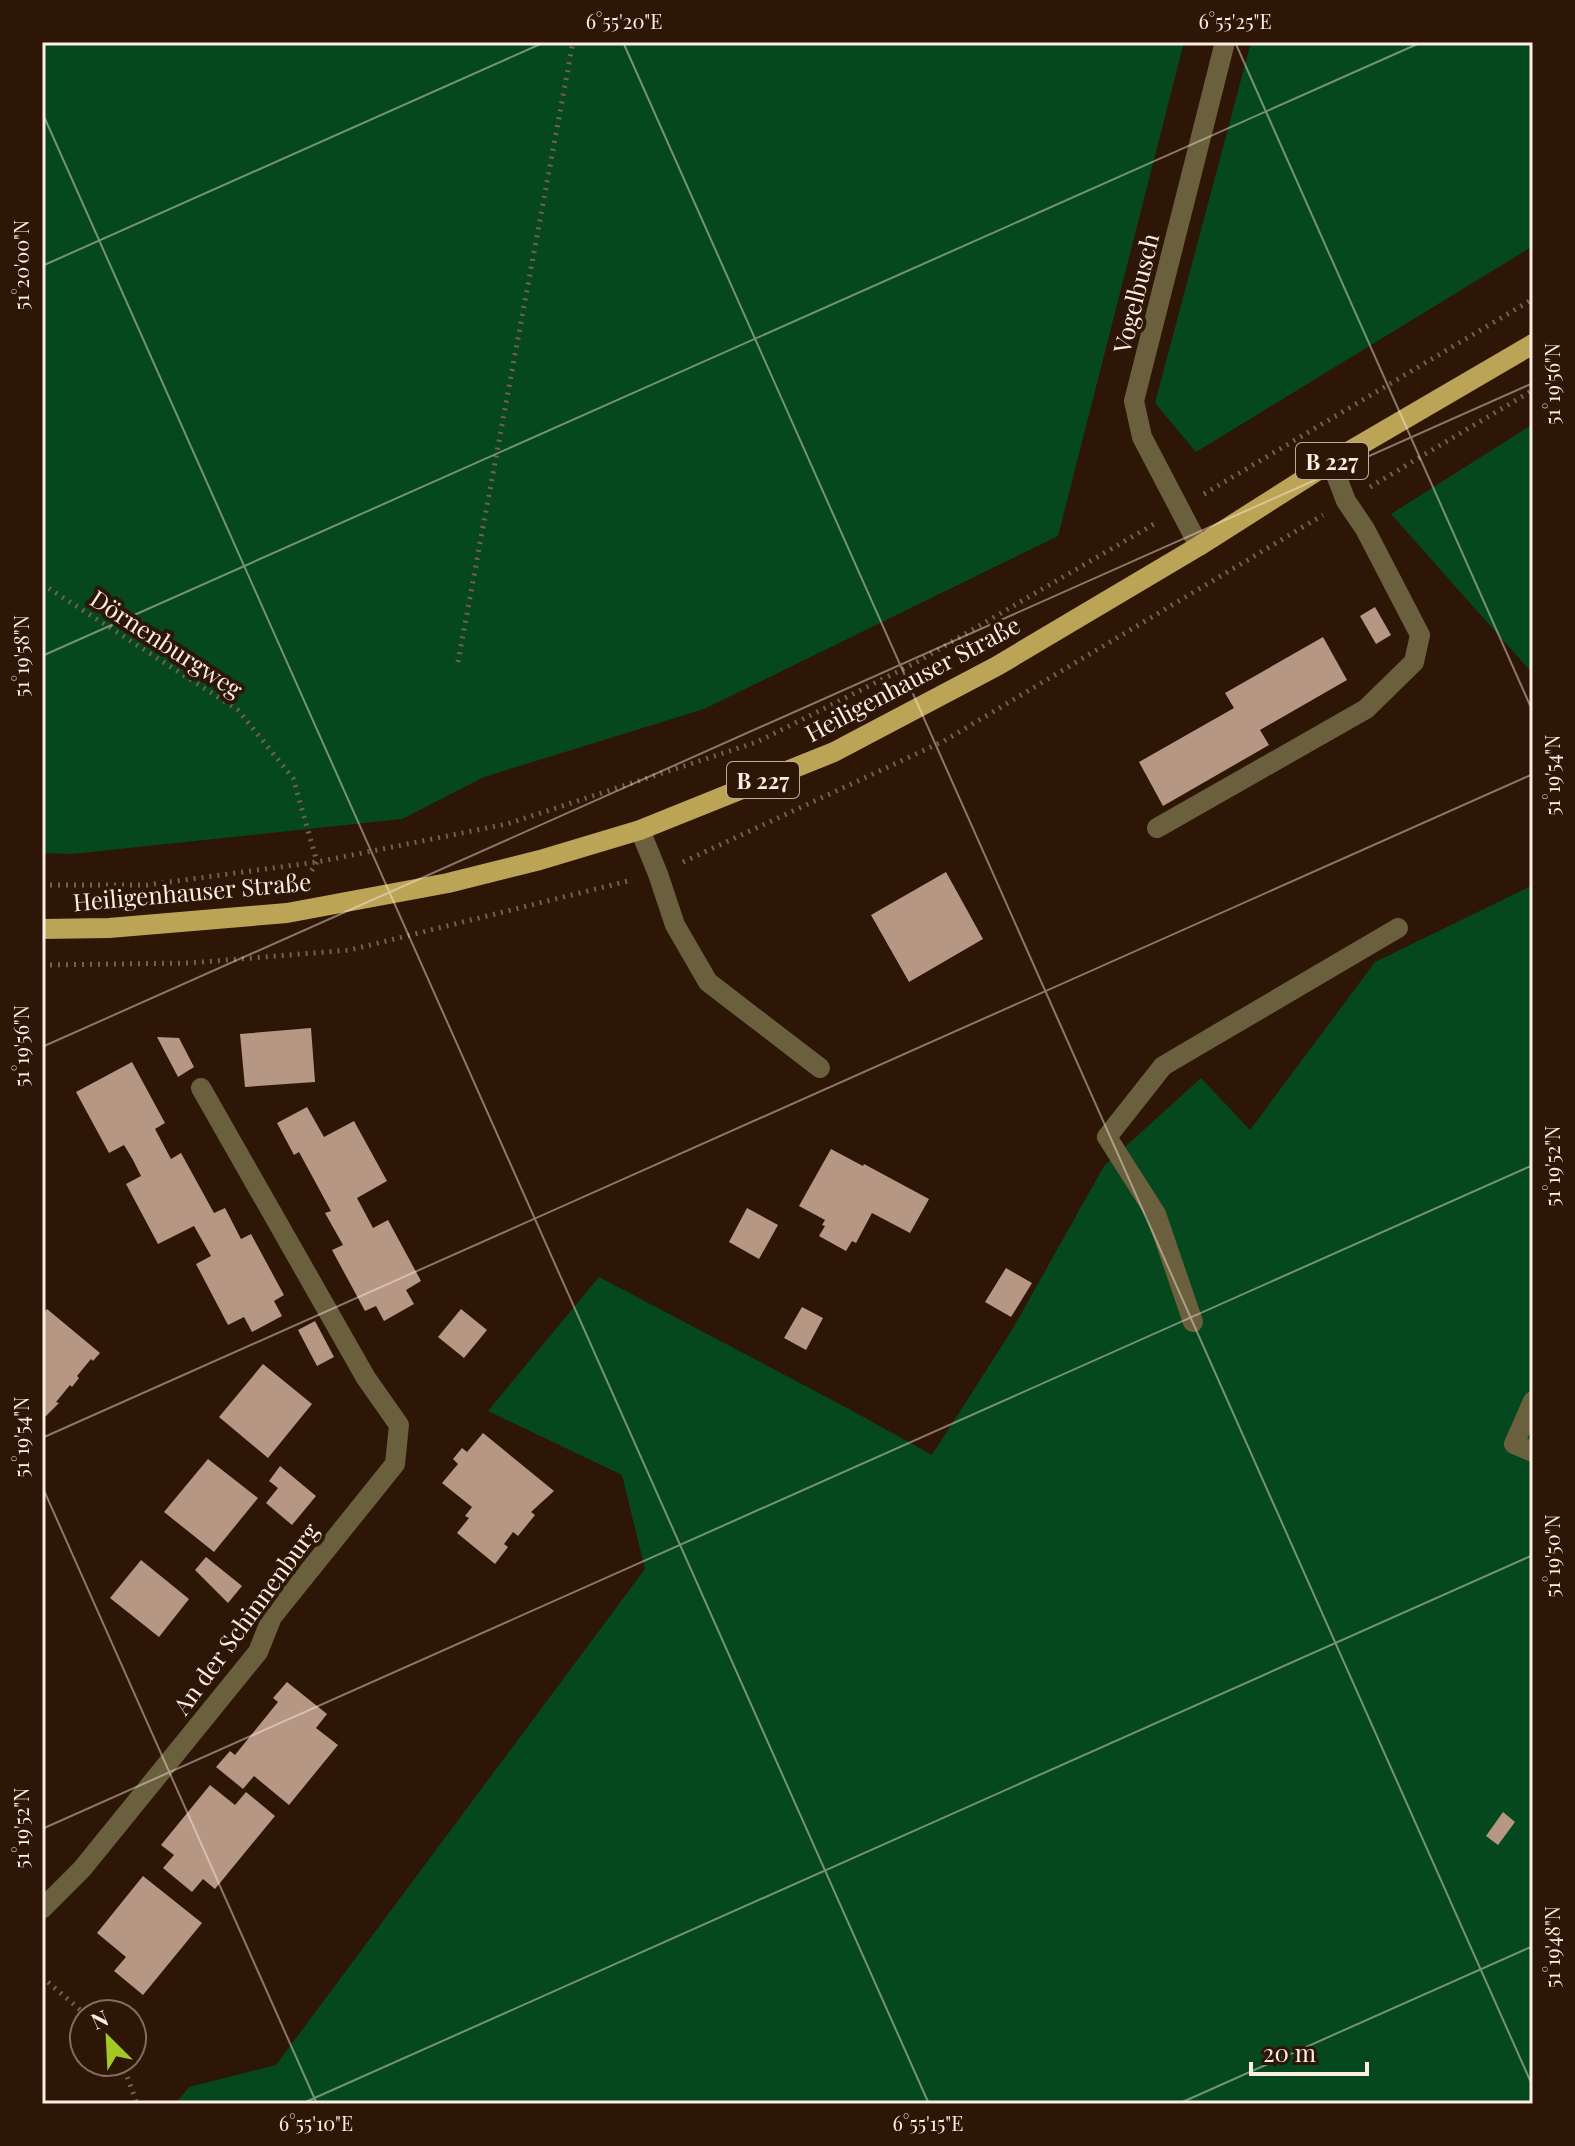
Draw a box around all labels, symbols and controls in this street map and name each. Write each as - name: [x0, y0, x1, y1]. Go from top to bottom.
- text: 6°55'20"E: [586, 7, 662, 34]
- text: 6°55'25"E: [1198, 7, 1272, 34]
- text: 51°20'00"N: [7, 220, 34, 310]
- street label: Vogelbusch: [1104, 230, 1165, 357]
- text: 51°19'56"N: [1538, 343, 1565, 425]
- road number: B 227: [1296, 443, 1368, 479]
- street label: Dörnenburgweg: [85, 582, 250, 704]
- street label: Heiligenhauser Straße: [799, 608, 1025, 748]
- text: 51°19'58"N: [7, 615, 34, 697]
- text: 51°19'54"N: [1538, 735, 1565, 815]
- road number: B 227: [727, 762, 799, 798]
- street label: Heiligenhauser Straße: [72, 865, 312, 917]
- text: 51°19'56"N: [7, 1005, 34, 1087]
- text: 51°19'52"N: [1538, 1126, 1565, 1206]
- text: 51°19'54"N: [7, 1397, 34, 1477]
- text: 51°19'50"N: [1538, 1514, 1565, 1598]
- street label: An der Schinnenburg: [164, 1516, 326, 1721]
- text: 51°19'52"N: [7, 1788, 34, 1868]
- text: 51°19'48"N: [1538, 1906, 1565, 1988]
- north arrow: [68, 1998, 148, 2078]
- text: N: [86, 2002, 113, 2036]
- scale bar: [1251, 2026, 1367, 2076]
- text: 20 m: [1263, 2036, 1316, 2068]
- text: 6°55'10"E: [279, 2109, 353, 2136]
- text: 6°55'15"E: [893, 2109, 963, 2136]

